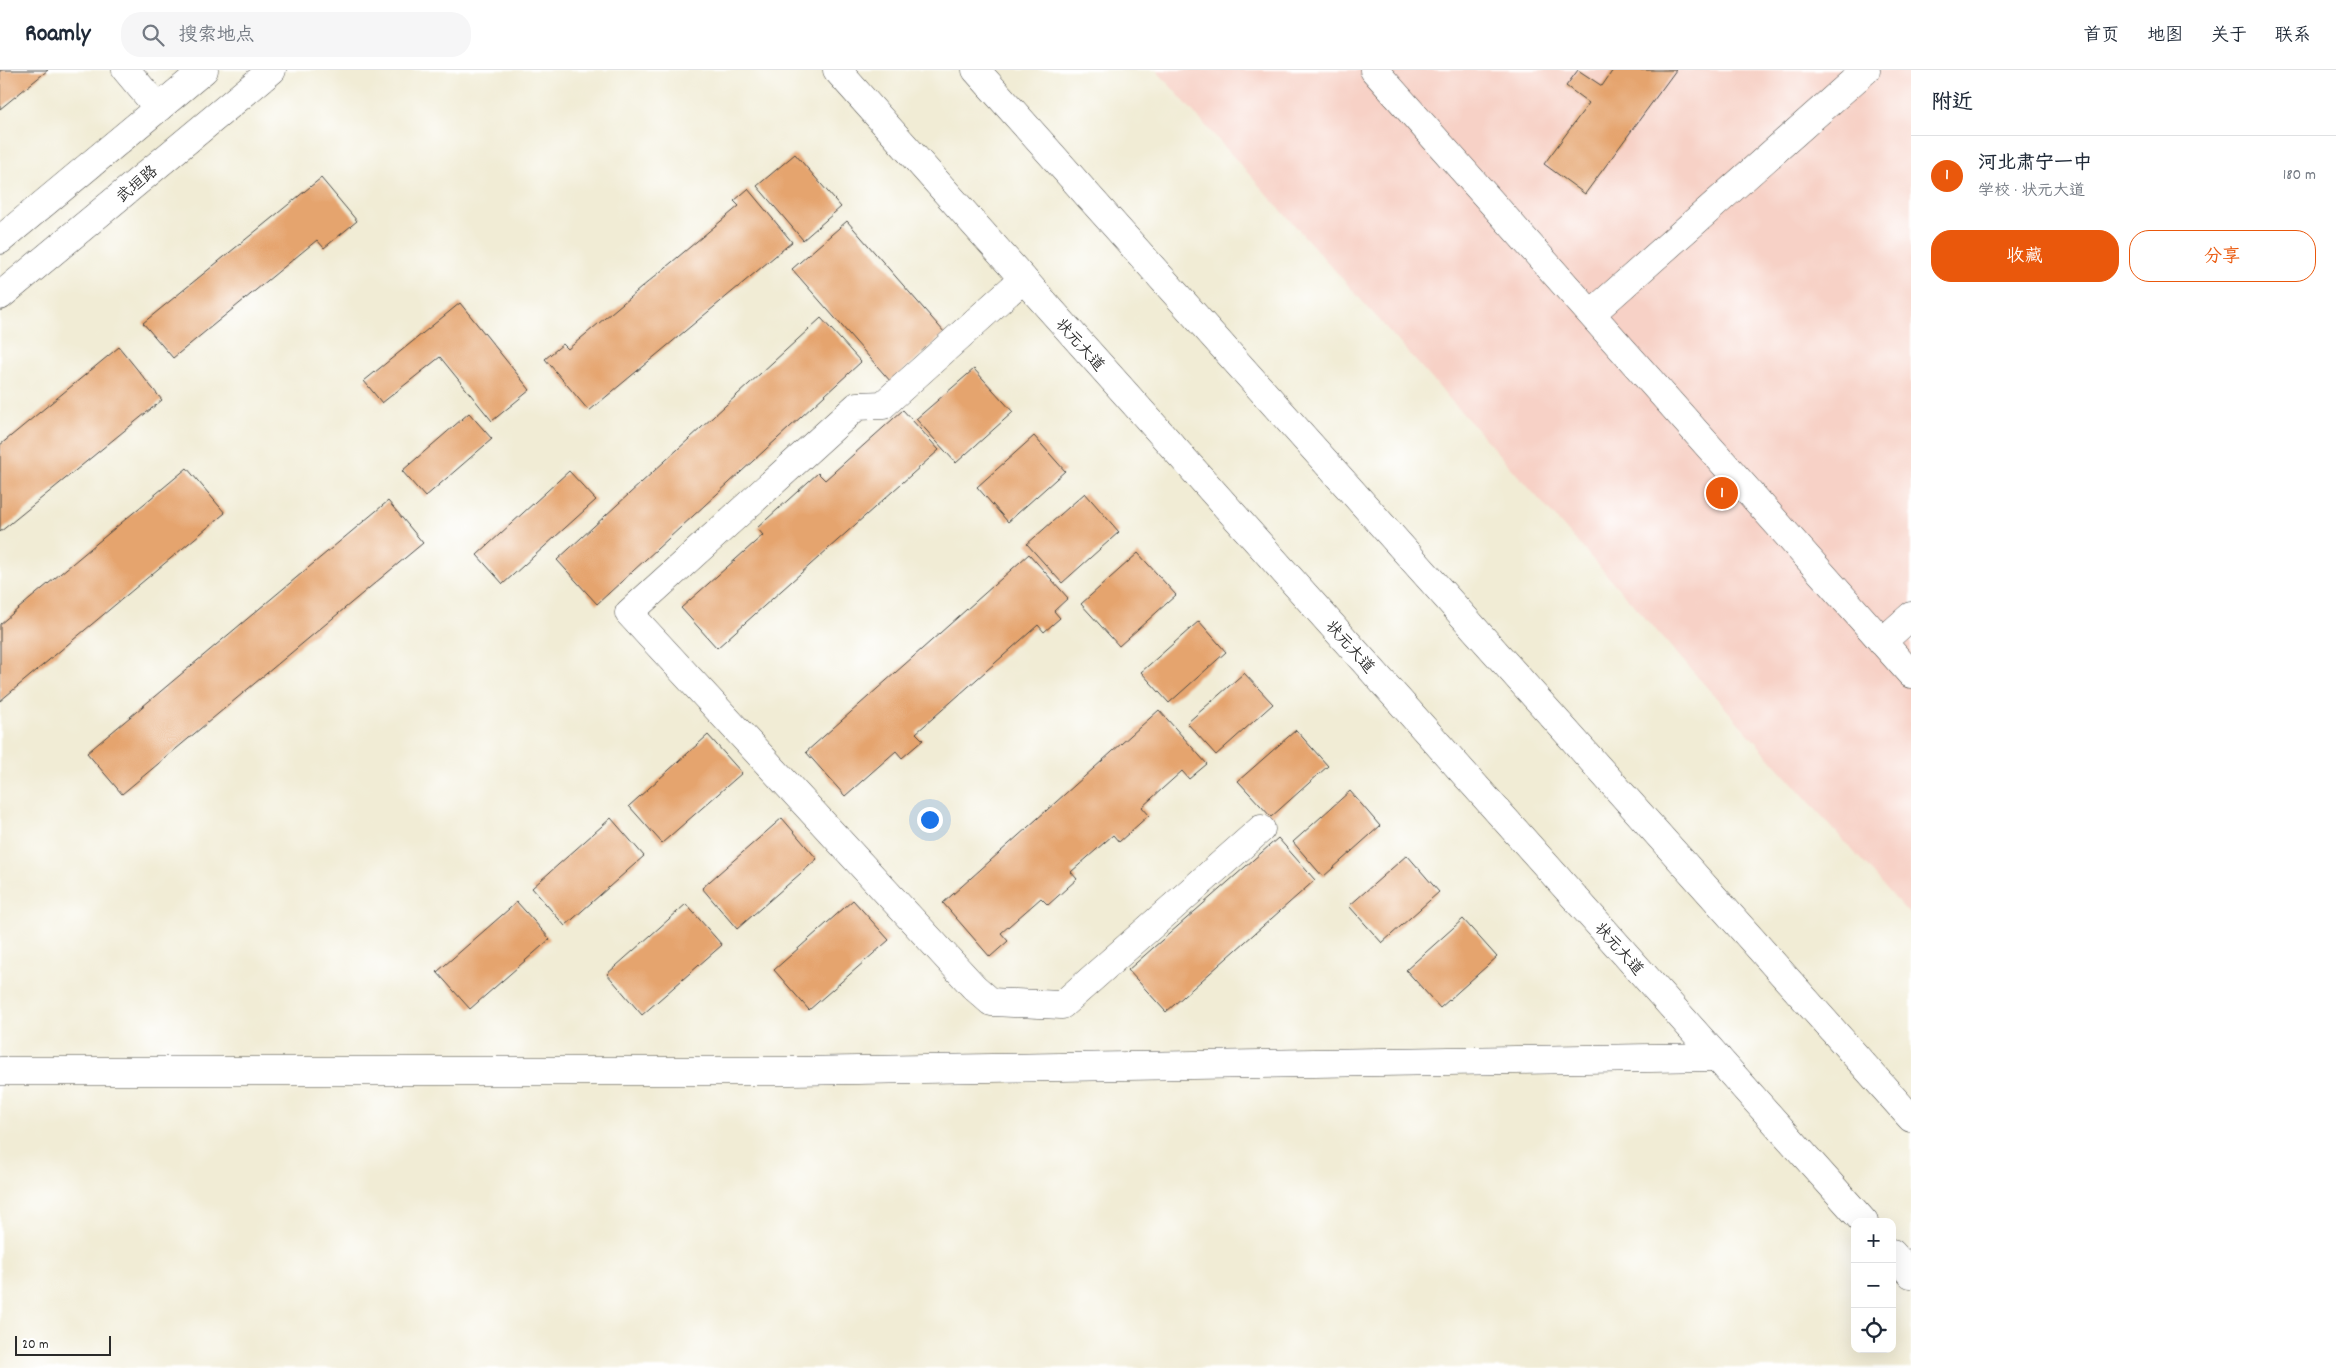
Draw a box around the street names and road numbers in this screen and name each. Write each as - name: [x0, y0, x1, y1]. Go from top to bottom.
- street label: 武垣路: [112, 161, 163, 209]
- street label: 状元大道: [1049, 314, 1109, 377]
- street label: 状元大道: [1319, 616, 1379, 679]
- street label: 状元大道: [1588, 918, 1648, 981]

